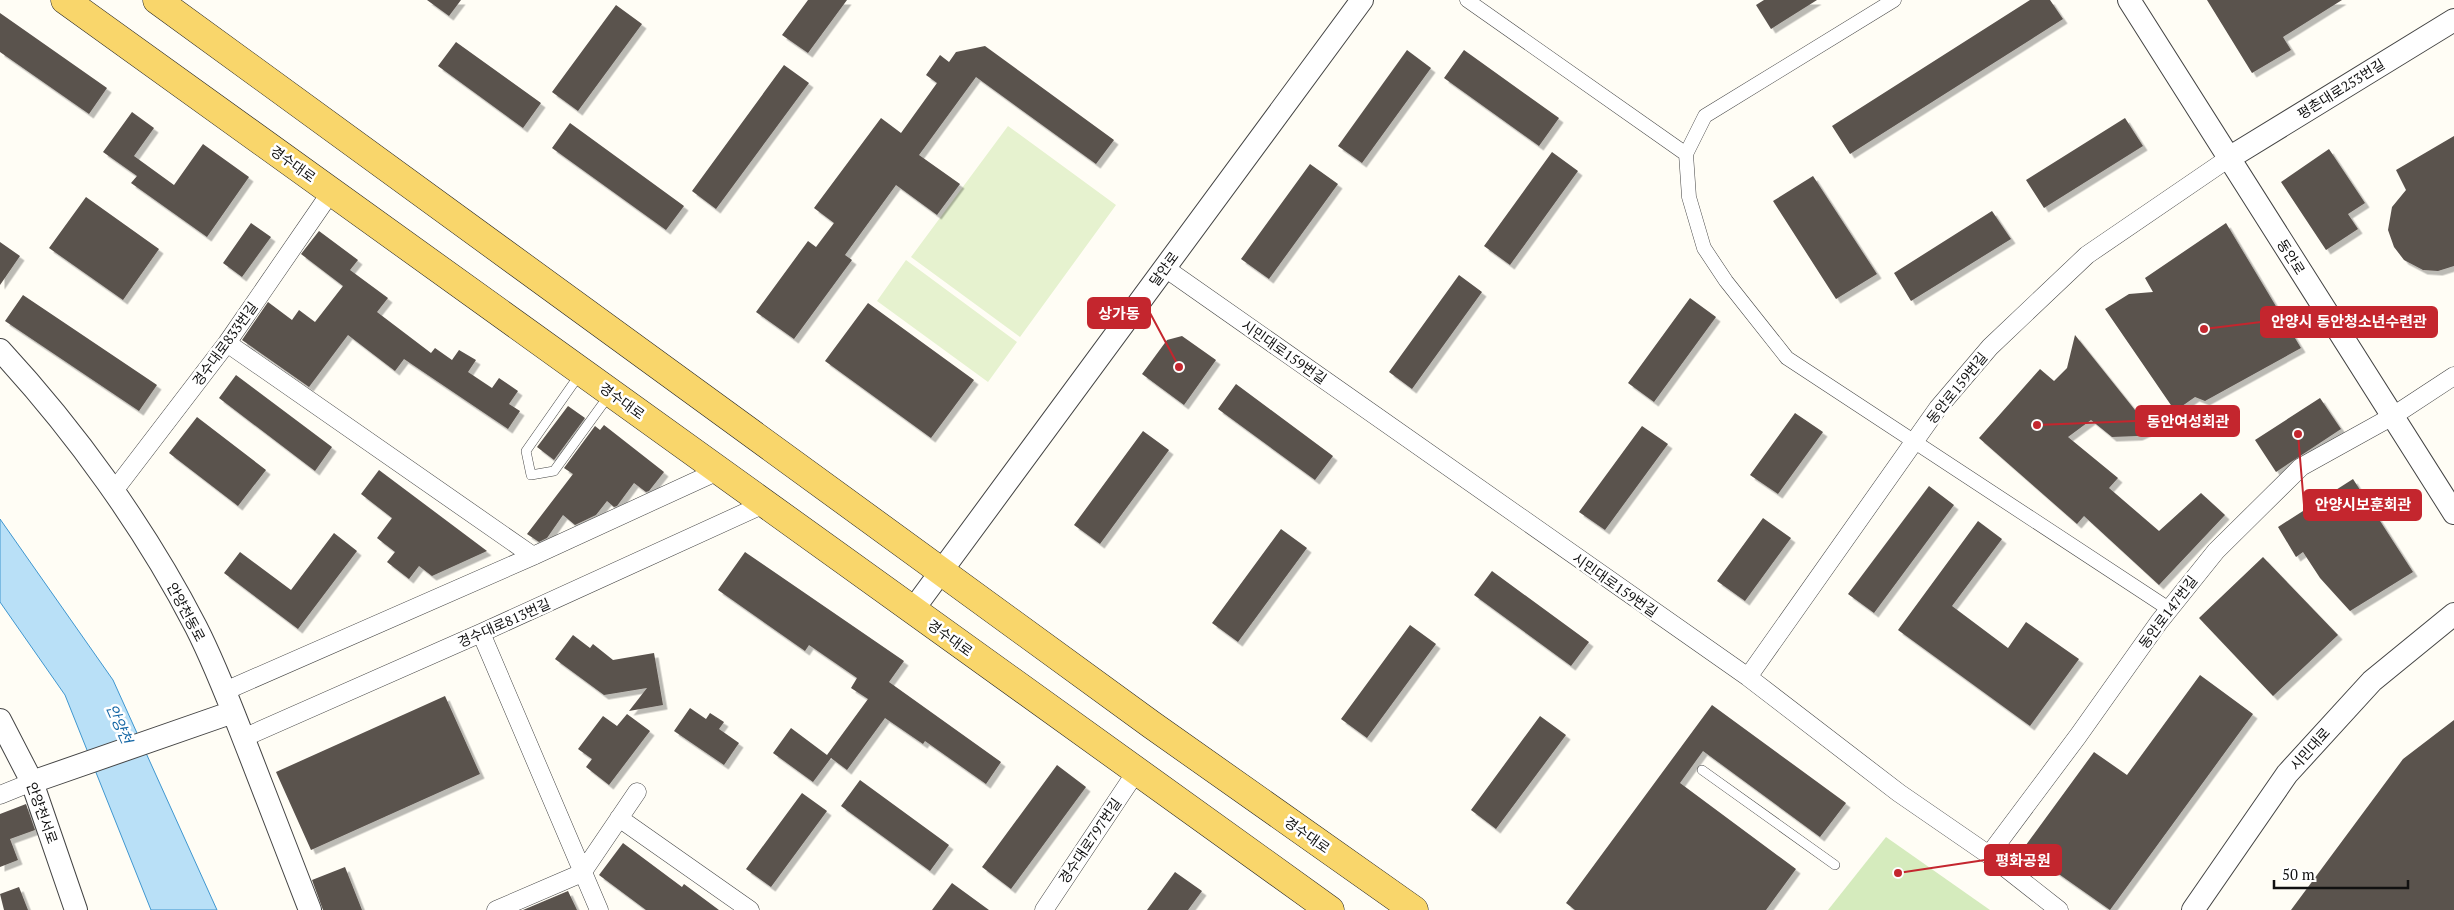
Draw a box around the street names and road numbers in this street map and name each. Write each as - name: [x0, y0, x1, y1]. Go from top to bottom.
- street label: 평촌대로253번길: [2293, 54, 2388, 123]
- street label: 경수대로: [267, 141, 320, 186]
- street label: 동안로: [2273, 235, 2310, 278]
- street label: 달안로: [1145, 247, 1183, 290]
- street label: 경수대로833번길: [188, 298, 262, 390]
- street label: 시민대로159번길: [1238, 315, 1331, 388]
- street label: 동안로159번길: [1922, 348, 1991, 427]
- street label: 경수대로: [596, 378, 649, 423]
- street label: 시민대로159번길: [1569, 548, 1662, 621]
- street label: 동안로147번길: [2134, 571, 2201, 652]
- street label: 안양천동로: [163, 579, 210, 645]
- street label: 경수대로813번길: [454, 594, 553, 651]
- street label: 경수대로: [924, 615, 977, 660]
- street label: 시민대로: [2285, 723, 2334, 774]
- street label: 안양천서로: [23, 779, 62, 846]
- street label: 경수대로797번길: [1054, 794, 1125, 887]
- street label: 경수대로: [1281, 812, 1334, 857]

